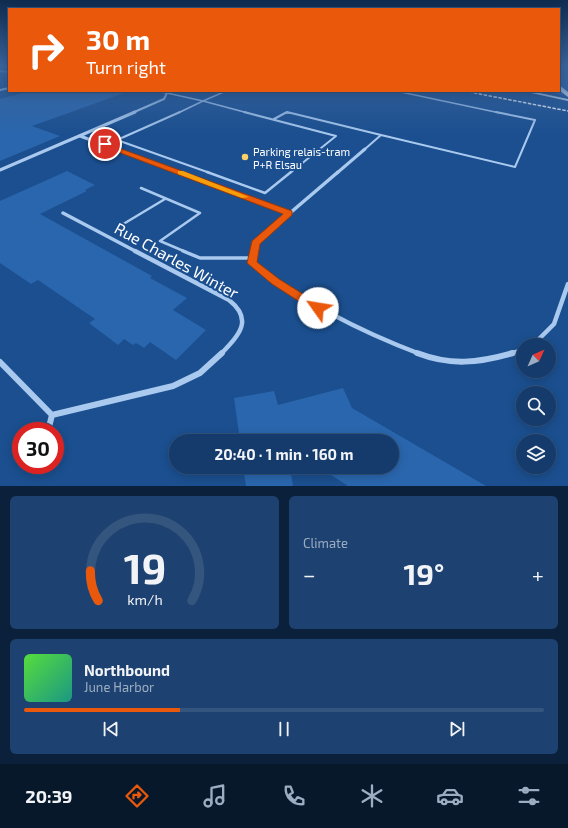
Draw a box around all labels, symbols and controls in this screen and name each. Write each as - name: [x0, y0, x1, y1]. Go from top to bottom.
- text: 30 m: [86, 22, 150, 56]
- icon: right: [20, 24, 72, 76]
- text: Turn right: [86, 56, 166, 78]
- pin: [88, 127, 122, 161]
- icon: arrive: [94, 133, 116, 155]
- place label: Parking relais-tram P+R Elsau: [253, 145, 350, 171]
- marker: Parking relais-tram P+R Elsau: [240, 152, 250, 162]
- street label: Rue Charles Winter: [112, 218, 243, 302]
- position arrow: [297, 287, 339, 329]
- north arrow: [516, 338, 556, 378]
- map controls: [516, 338, 556, 474]
- button: search: [516, 386, 556, 426]
- speed limit sign: 30: [12, 422, 64, 474]
- button: layers: [516, 434, 556, 474]
- text: 20:40 · 1 min · 160 m: [215, 445, 353, 463]
- text: Climate: [303, 535, 348, 551]
- text: 19: [123, 541, 166, 591]
- text: 19°: [403, 555, 444, 591]
- text: −: [303, 561, 316, 587]
- text: +: [532, 561, 544, 587]
- text: km/h: [127, 590, 162, 607]
- text: Northbound: [84, 661, 170, 679]
- text: June Harbor: [84, 679, 154, 695]
- icon: previous: [100, 718, 122, 740]
- icon: pause: [273, 718, 295, 740]
- icon: next: [446, 718, 468, 740]
- icon: directions: [123, 782, 151, 810]
- icon: music: [201, 782, 229, 810]
- icon: phone: [280, 782, 308, 810]
- icon: climate: [358, 782, 386, 810]
- icon: car: [436, 782, 464, 810]
- icon: filters: [515, 782, 543, 810]
- text: 20:39: [25, 785, 72, 807]

